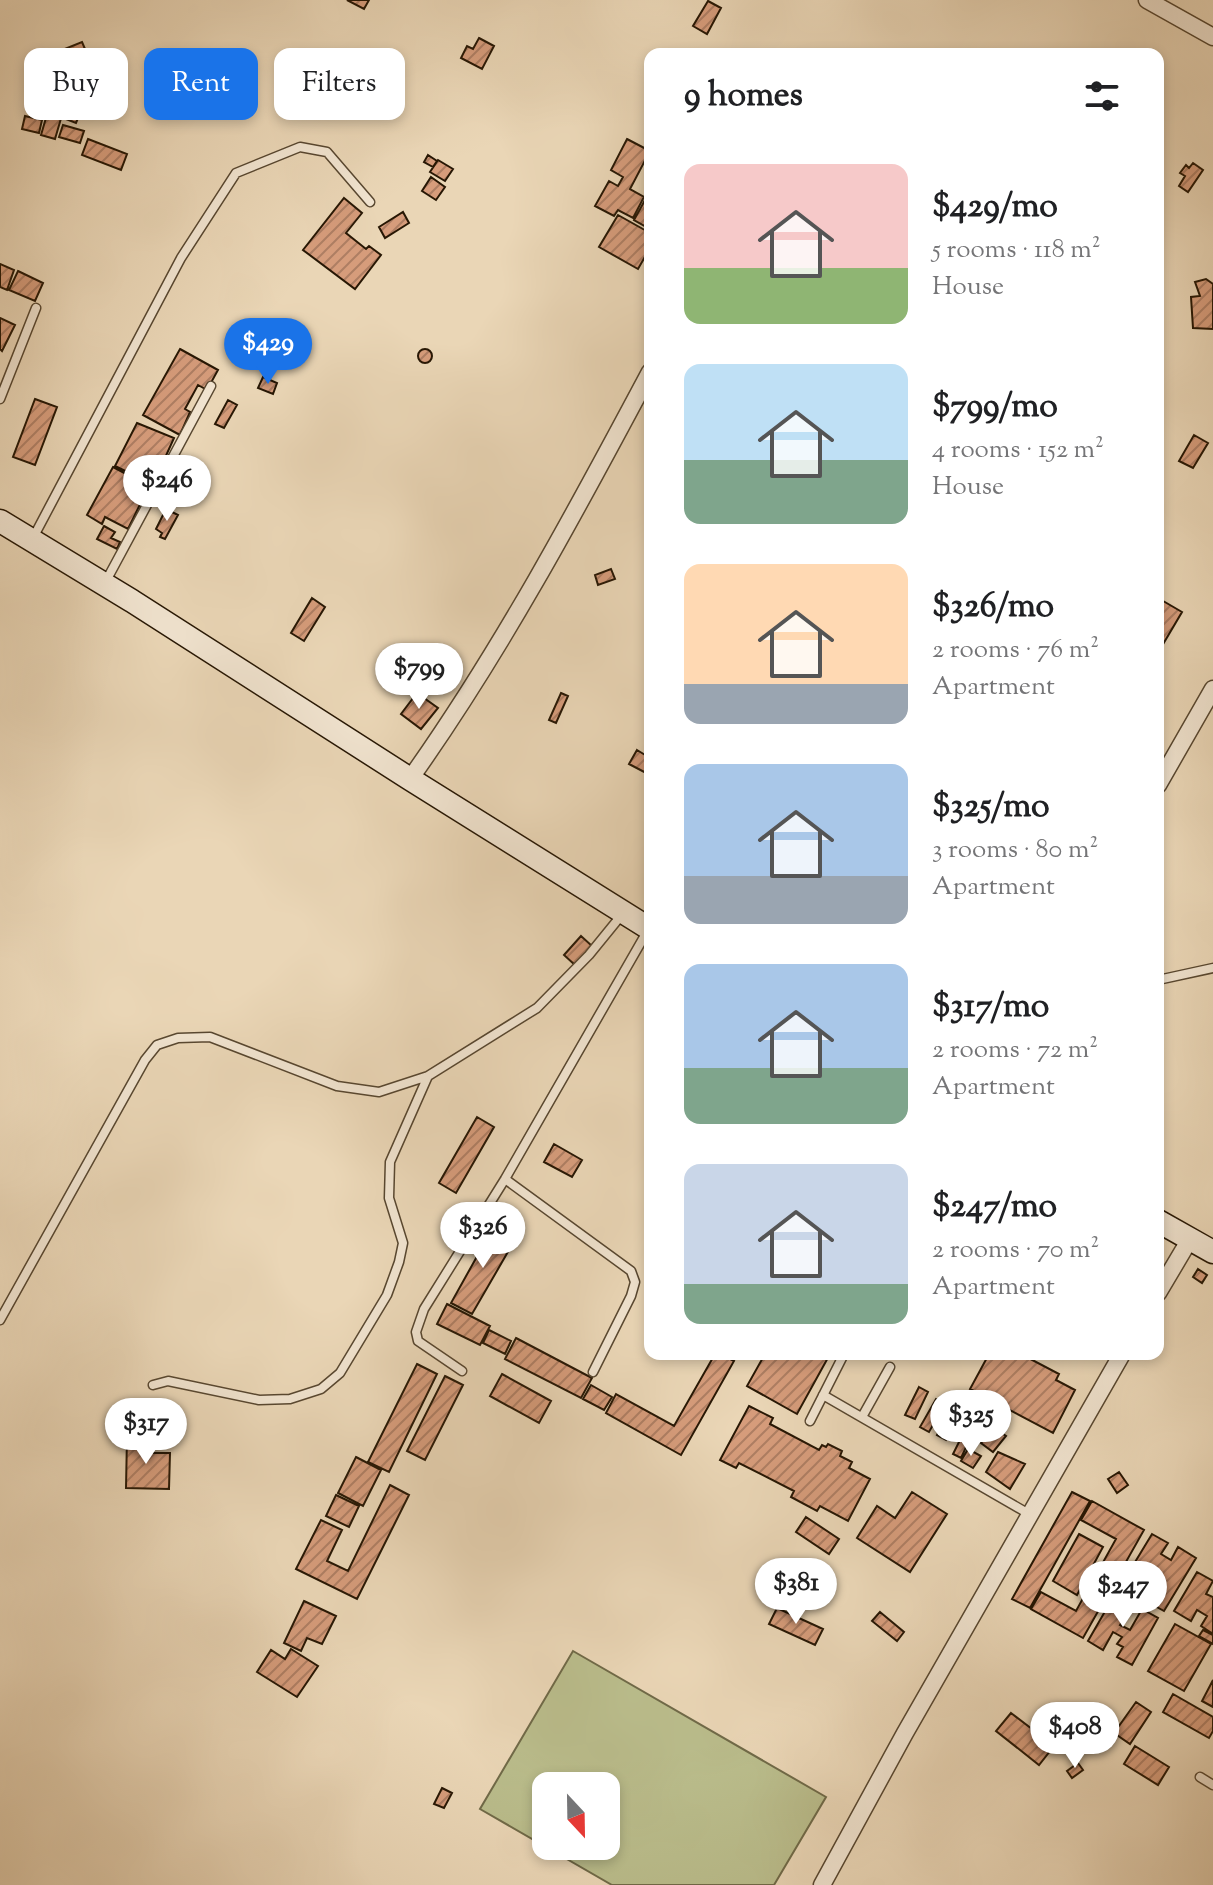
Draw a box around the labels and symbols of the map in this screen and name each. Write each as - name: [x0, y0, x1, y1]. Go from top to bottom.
- pin: $429: [221, 318, 315, 386]
- pin: $246: [120, 455, 214, 523]
- pin: $799: [372, 643, 466, 711]
- pin: $326: [436, 1202, 530, 1270]
- pin: $325: [924, 1390, 1018, 1458]
- pin: $317: [99, 1398, 193, 1466]
- pin: $381: [749, 1558, 843, 1626]
- pin: $247: [1076, 1561, 1170, 1629]
- pin: $408: [1028, 1702, 1122, 1770]
- north arrow: [532, 1772, 620, 1860]

